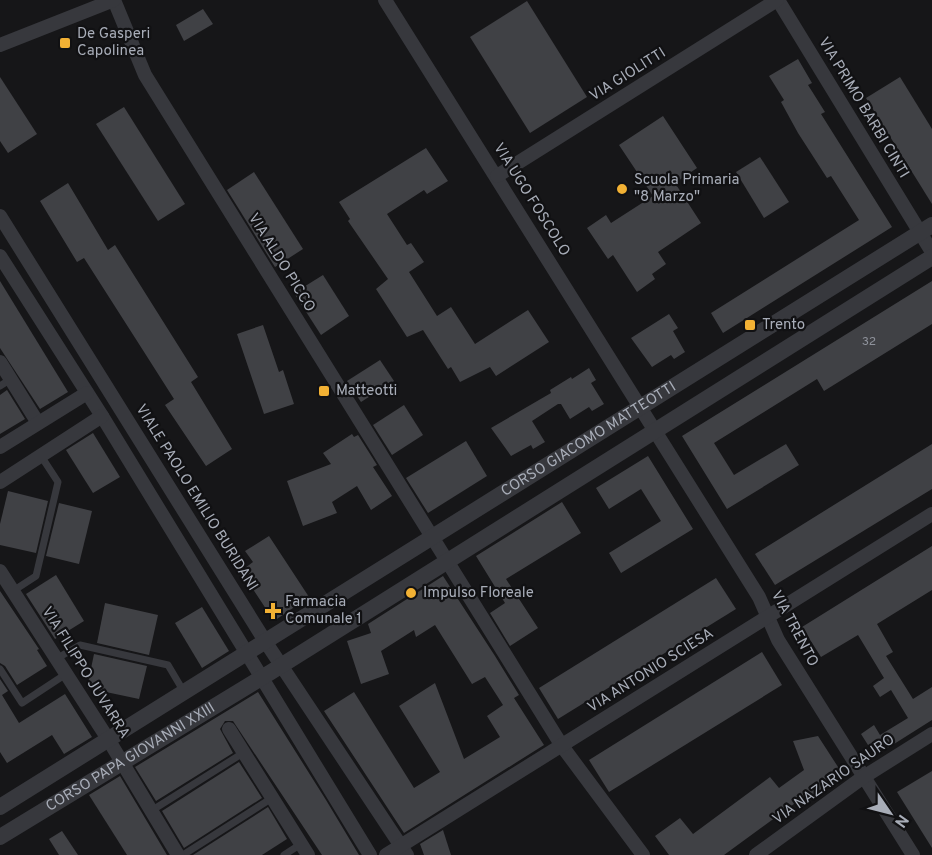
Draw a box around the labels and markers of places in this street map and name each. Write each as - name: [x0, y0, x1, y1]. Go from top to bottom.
- place label: De Gasperi Capolinea: [77, 25, 150, 61]
- marker: De Gasperi Capolinea: [58, 36, 72, 50]
- place label: Scuola Primaria "8 Marzo": [634, 171, 740, 207]
- marker: Scuola Primaria "8 Marzo": [615, 182, 629, 196]
- place label: Trento: [762, 316, 805, 335]
- marker: Trento: [743, 318, 757, 332]
- place label: Matteotti: [336, 382, 397, 401]
- marker: Matteotti: [317, 384, 331, 398]
- place label: Impulso Floreale: [423, 584, 534, 603]
- marker: Impulso Floreale: [404, 586, 418, 600]
- place label: Farmacia Comunale 1: [285, 593, 362, 629]
- marker: Farmacia Comunale 1: [266, 604, 280, 618]

